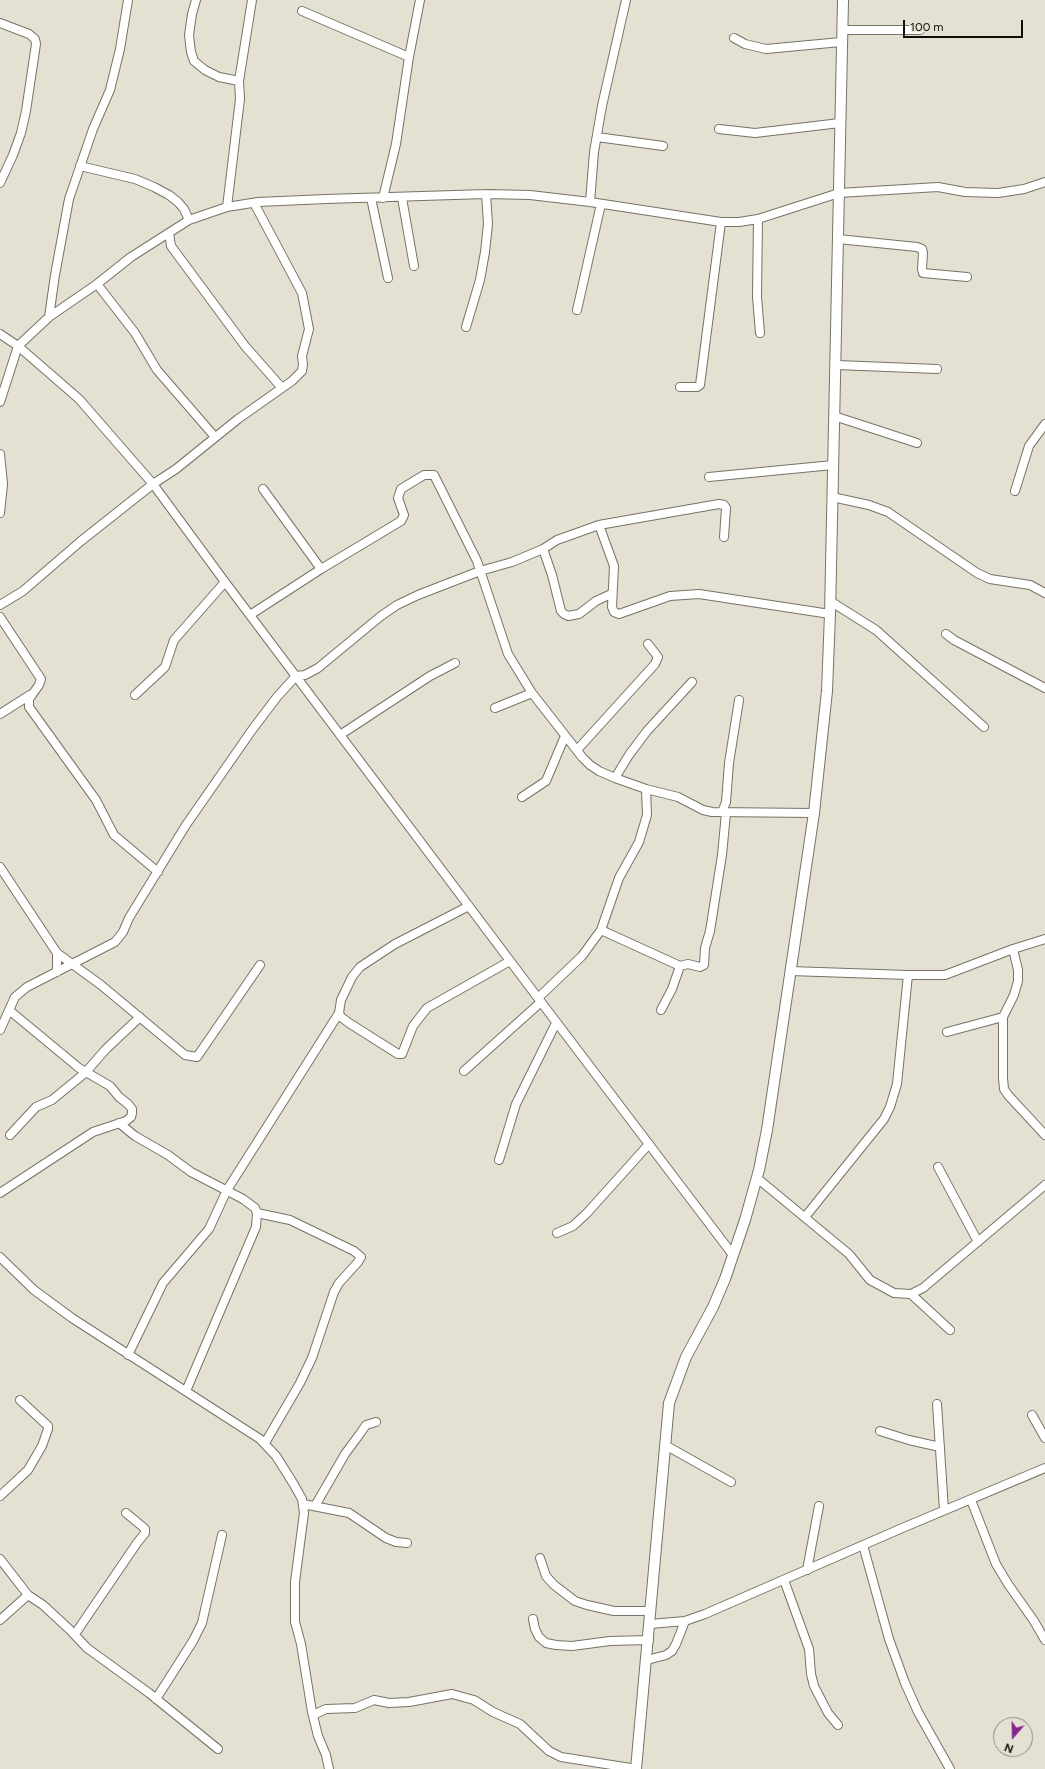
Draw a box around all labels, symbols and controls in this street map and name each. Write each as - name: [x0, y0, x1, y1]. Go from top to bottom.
- scale bar: [905, 12, 1025, 38]
- text: 100 m: [910, 20, 944, 34]
- north arrow: [993, 1717, 1033, 1757]
- text: N: [1003, 1740, 1015, 1755]

